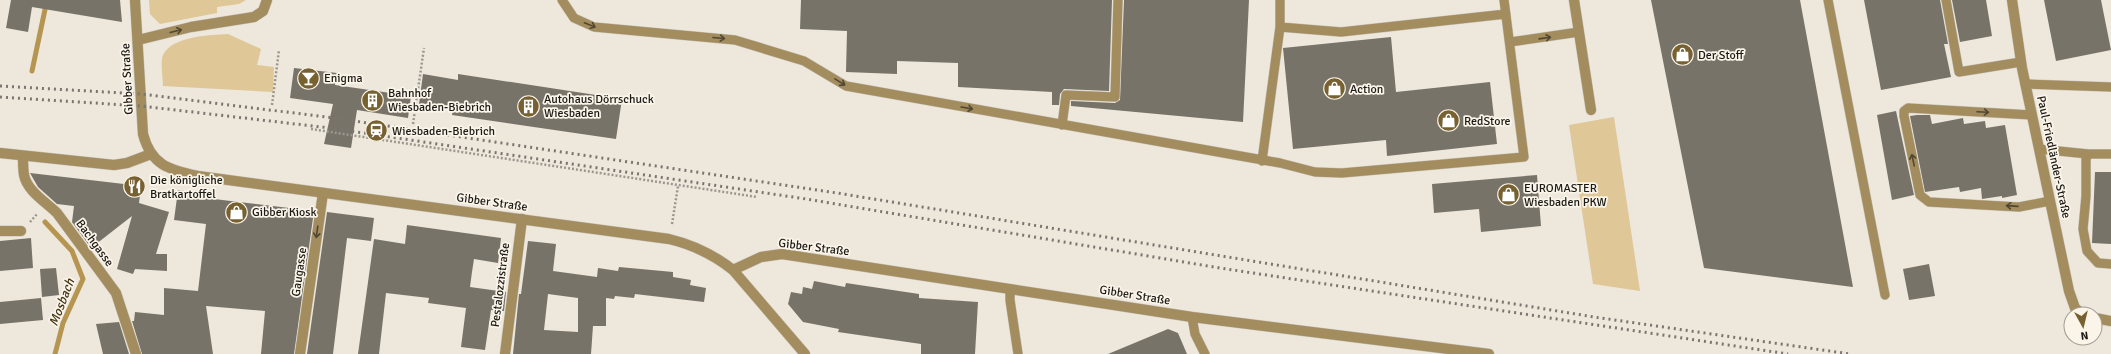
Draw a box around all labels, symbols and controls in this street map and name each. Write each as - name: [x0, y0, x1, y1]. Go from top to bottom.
- one-way arrow: [584, 21, 596, 29]
- one-way arrow: [169, 27, 182, 34]
- one-way arrow: [712, 34, 725, 42]
- one-way arrow: [1538, 34, 1551, 42]
- shop icon: Der Stoff: [1670, 42, 1696, 68]
- street label: Gibber Straße: [118, 43, 137, 115]
- place label: Der Stoff: [1698, 48, 1745, 63]
- bar icon: Enigma: [296, 65, 322, 91]
- place label: Enigma: [324, 71, 363, 86]
- shop icon: Action: [1322, 76, 1348, 102]
- one-way arrow: [834, 79, 846, 87]
- place label: Action: [1350, 82, 1383, 97]
- place label: Bahnhof Wiesbaden-Biebrich: [388, 86, 491, 115]
- building icon: Bahnhof Wiesbaden-Biebrich: [359, 87, 385, 113]
- place label: Autohaus Dörrschuck Wiesbaden: [544, 92, 654, 121]
- building icon: Autohaus Dörrschuck Wiesbaden: [515, 93, 541, 119]
- street label: Paul-Friedländer-Straße: [2033, 94, 2074, 220]
- one-way arrow: [960, 104, 973, 112]
- shop icon: RedStore: [1435, 108, 1461, 134]
- one-way arrow: [1976, 109, 1989, 116]
- place label: RedStore: [1464, 114, 1511, 129]
- station icon: Wiesbaden-Biebrich: [363, 118, 389, 144]
- place label: Wiesbaden-Biebrich: [392, 124, 495, 139]
- one-way arrow: [1909, 154, 1917, 167]
- place label: Die königliche Bratkartoffel: [150, 173, 223, 202]
- restaurant icon: Die königliche Bratkartoffel: [121, 174, 147, 200]
- place label: EUROMASTER Wiesbaden PKW: [1524, 181, 1607, 210]
- shop icon: EUROMASTER Wiesbaden PKW: [1496, 182, 1522, 208]
- street label: Gibber Straße: [455, 190, 528, 215]
- shop icon: Gibber Kiosk: [223, 199, 249, 225]
- one-way arrow: [2006, 203, 2019, 210]
- place label: Gibber Kiosk: [252, 205, 317, 220]
- street label: Bachgasse: [73, 217, 117, 270]
- one-way arrow: [313, 225, 321, 238]
- street label: Gibber Straße: [778, 236, 850, 259]
- street label: Pestalozzistraße: [488, 242, 513, 328]
- street label: Gaugasse: [289, 247, 310, 298]
- water label: Mosbach: [46, 276, 79, 328]
- street label: Gibber Straße: [1098, 282, 1171, 308]
- north arrow: [2063, 306, 2103, 346]
- text: N: [2080, 328, 2089, 342]

